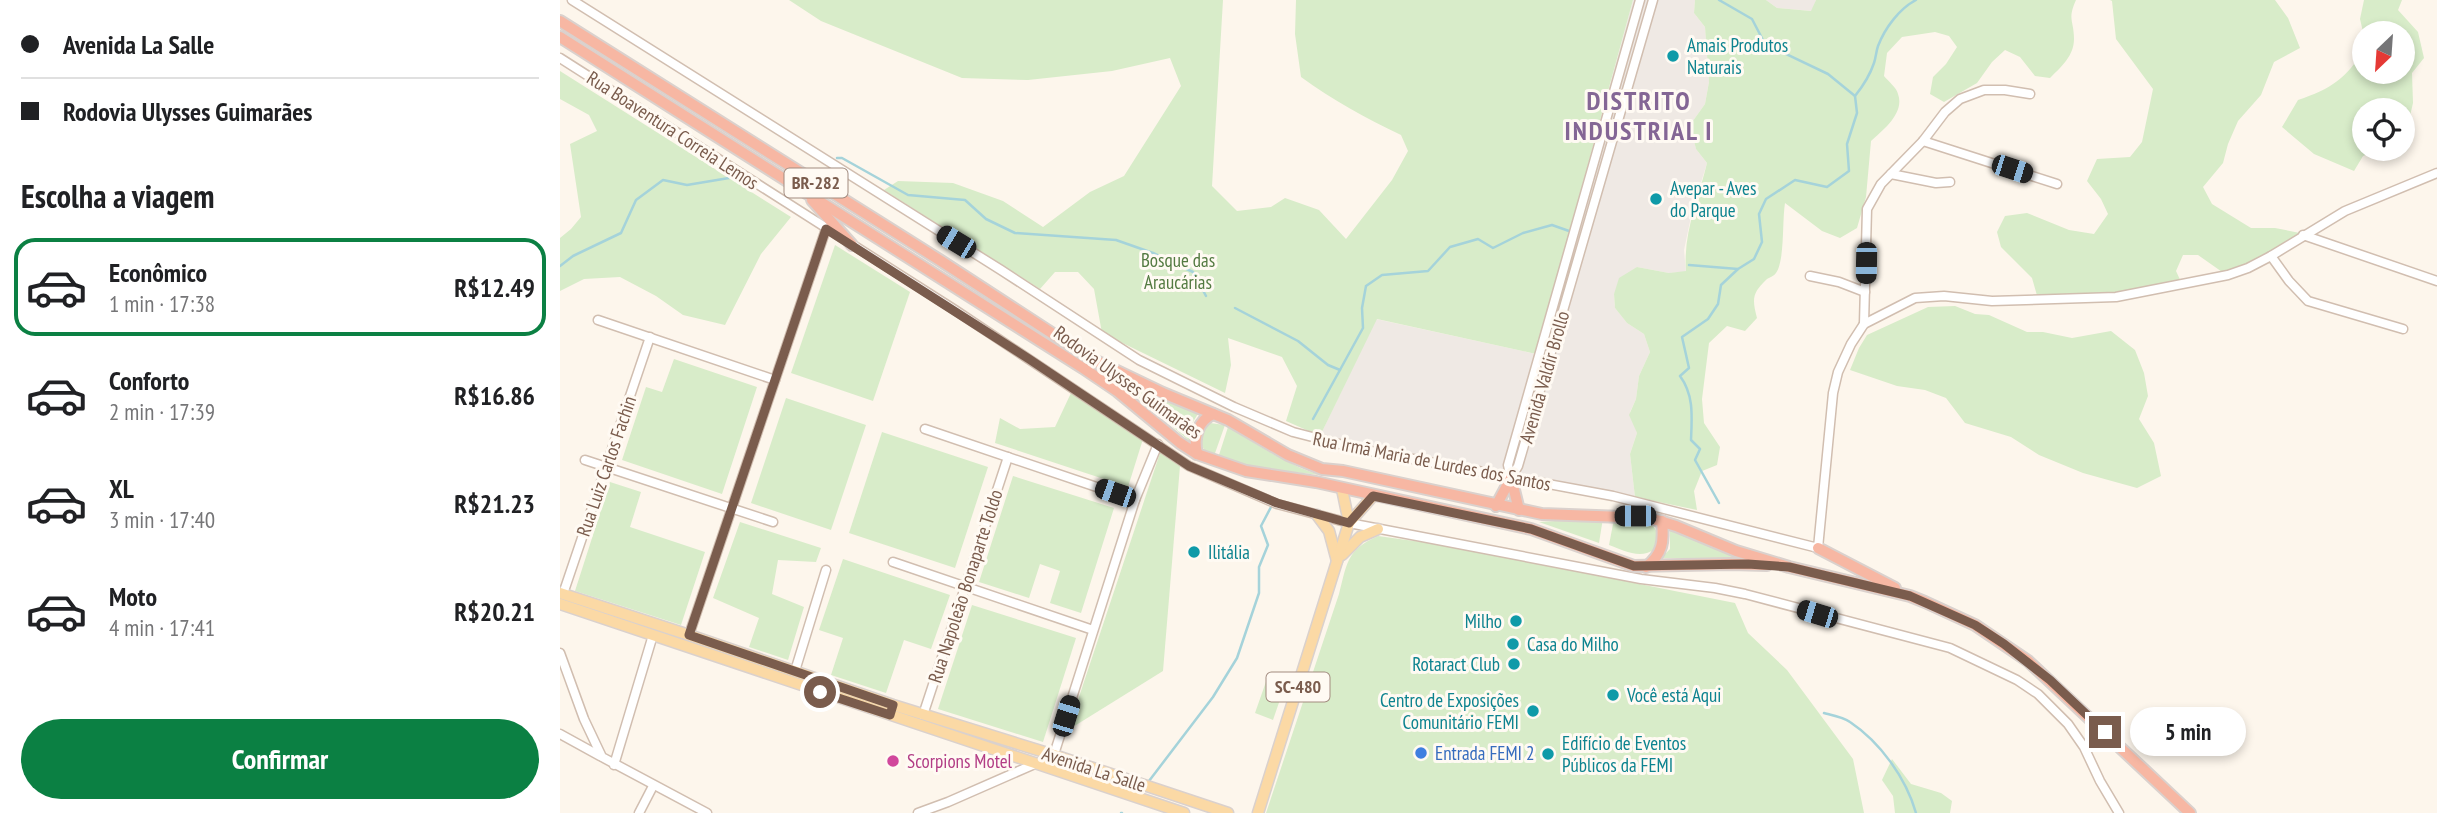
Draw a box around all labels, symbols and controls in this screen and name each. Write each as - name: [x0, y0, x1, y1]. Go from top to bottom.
- north arrow: [2352, 21, 2415, 84]
- map controls: [2352, 21, 2415, 161]
- text: Avenida La Salle: [63, 28, 214, 61]
- place label: Amais Produtos Naturais: [1687, 33, 1788, 79]
- marker: Amais Produtos Naturais: [1665, 48, 1681, 64]
- street label: Rua Boaventura Correia Lemos: [583, 65, 763, 195]
- district label: DISTRITO INDUSTRIAL I: [1565, 84, 1713, 147]
- text: Rodovia Ulysses Guimarães: [63, 95, 312, 128]
- button: locate: [2352, 98, 2415, 161]
- car: [1989, 153, 2036, 185]
- road number: BR-282: [784, 168, 848, 198]
- text: Escolha a viagem: [21, 175, 214, 217]
- place label: Avepar - Aves do Parque: [1670, 176, 1756, 222]
- marker: Avepar - Aves do Parque: [1648, 191, 1664, 207]
- car: [933, 222, 980, 262]
- car: [1856, 242, 1877, 284]
- park label: Bosque das Araucárias: [1141, 248, 1215, 294]
- icon: car: [25, 256, 88, 319]
- text: Econômico: [109, 256, 207, 289]
- text: R$12.49: [454, 271, 535, 304]
- text: 1 min · 17:38: [109, 289, 215, 318]
- street label: Avenida Valdir Brollo: [1514, 308, 1574, 446]
- street label: Rodovia Ulysses Guimarães: [1049, 320, 1207, 444]
- icon: car: [25, 364, 88, 427]
- text: Conforto: [109, 364, 189, 397]
- text: R$16.86: [454, 379, 535, 412]
- street label: Rua Luiz Carlos Fachin: [571, 393, 641, 539]
- text: 2 min · 17:39: [109, 397, 215, 426]
- street label: Rua Irmã Maria de Lurdes dos Santos: [1311, 426, 1553, 496]
- icon: car: [25, 472, 88, 535]
- text: XL: [109, 472, 134, 505]
- car: [1092, 476, 1139, 510]
- street label: Rua Napoleão Bonaparte Toldo: [922, 486, 1008, 686]
- text: R$21.23: [454, 487, 535, 520]
- text: 3 min · 17:40: [109, 505, 215, 534]
- car: [1615, 506, 1657, 527]
- place label: Ilitália: [1208, 540, 1250, 564]
- marker: Ilitália: [1186, 544, 1202, 560]
- icon: car: [25, 580, 88, 643]
- text: Moto: [109, 580, 157, 613]
- text: R$20.21: [454, 595, 535, 628]
- car: [1794, 598, 1841, 630]
- place label: Milho: [1465, 609, 1502, 633]
- text: 4 min · 17:41: [109, 613, 215, 642]
- marker: Milho: [1508, 613, 1524, 629]
- place label: Casa do Milho: [1527, 632, 1619, 656]
- marker: Casa do Milho: [1505, 636, 1521, 652]
- place label: Rotaract Club: [1412, 652, 1500, 676]
- marker: Rotaract Club: [1506, 656, 1522, 672]
- road number: SC-480: [1266, 672, 1330, 702]
- route start: [804, 676, 836, 708]
- place label: Você está Aqui: [1626, 683, 1721, 707]
- marker: Você está Aqui: [1605, 687, 1621, 703]
- place label: Centro de Exposições Comunitário FEMI: [1380, 688, 1519, 734]
- car: [1050, 693, 1083, 739]
- marker: Centro de Exposições Comunitário FEMI: [1525, 703, 1541, 719]
- callout: 5 min: [2130, 708, 2245, 756]
- route end: [2089, 716, 2121, 748]
- text: 5 min: [2165, 717, 2211, 746]
- button: Confirmar: [21, 719, 539, 799]
- place label: Edifício de Eventos Públicos da FEMI: [1562, 731, 1686, 777]
- street label: Avenida La Salle: [1039, 741, 1149, 797]
- place label: Entrada FEMI 2: [1435, 741, 1534, 765]
- marker: Entrada FEMI 2: [1413, 745, 1429, 761]
- marker: Edifício de Eventos Públicos da FEMI: [1540, 746, 1556, 762]
- place label: Scorpions Motel: [907, 749, 1013, 773]
- marker: Scorpions Motel: [885, 753, 901, 769]

